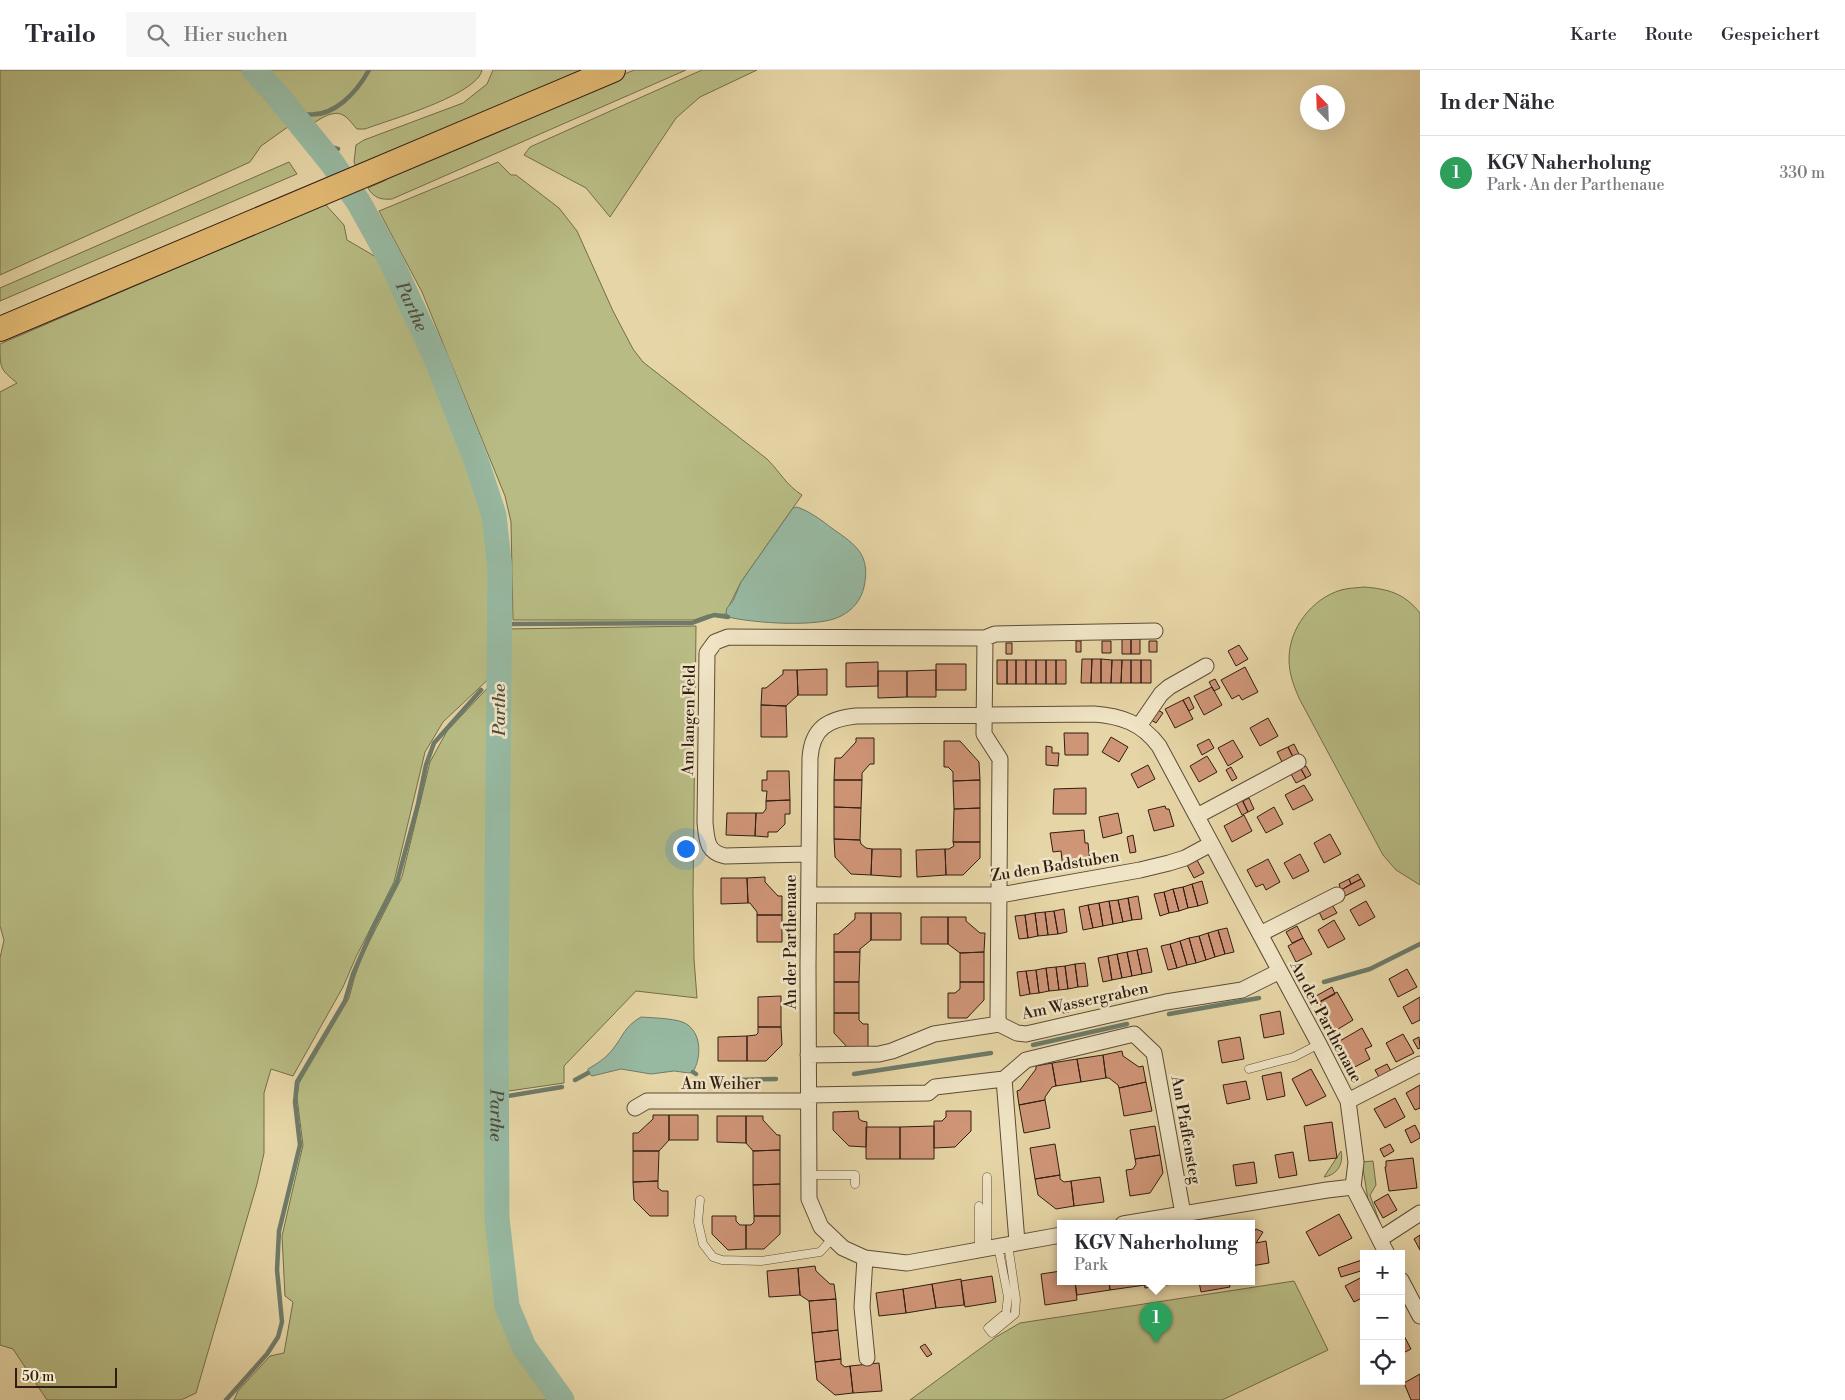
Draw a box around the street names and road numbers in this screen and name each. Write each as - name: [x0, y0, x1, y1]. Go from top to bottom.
- street label: Am langen Feld: [678, 664, 700, 777]
- street label: Zu den Badstuben: [989, 846, 1121, 886]
- street label: An der Parthenaue: [781, 874, 801, 1011]
- street label: An der Parthenaue: [1285, 957, 1367, 1086]
- street label: Am Wassergraben: [1019, 978, 1151, 1024]
- street label: Am Pfaffensteg: [1166, 1073, 1206, 1186]
- street label: Am Weiher: [680, 1074, 761, 1094]

